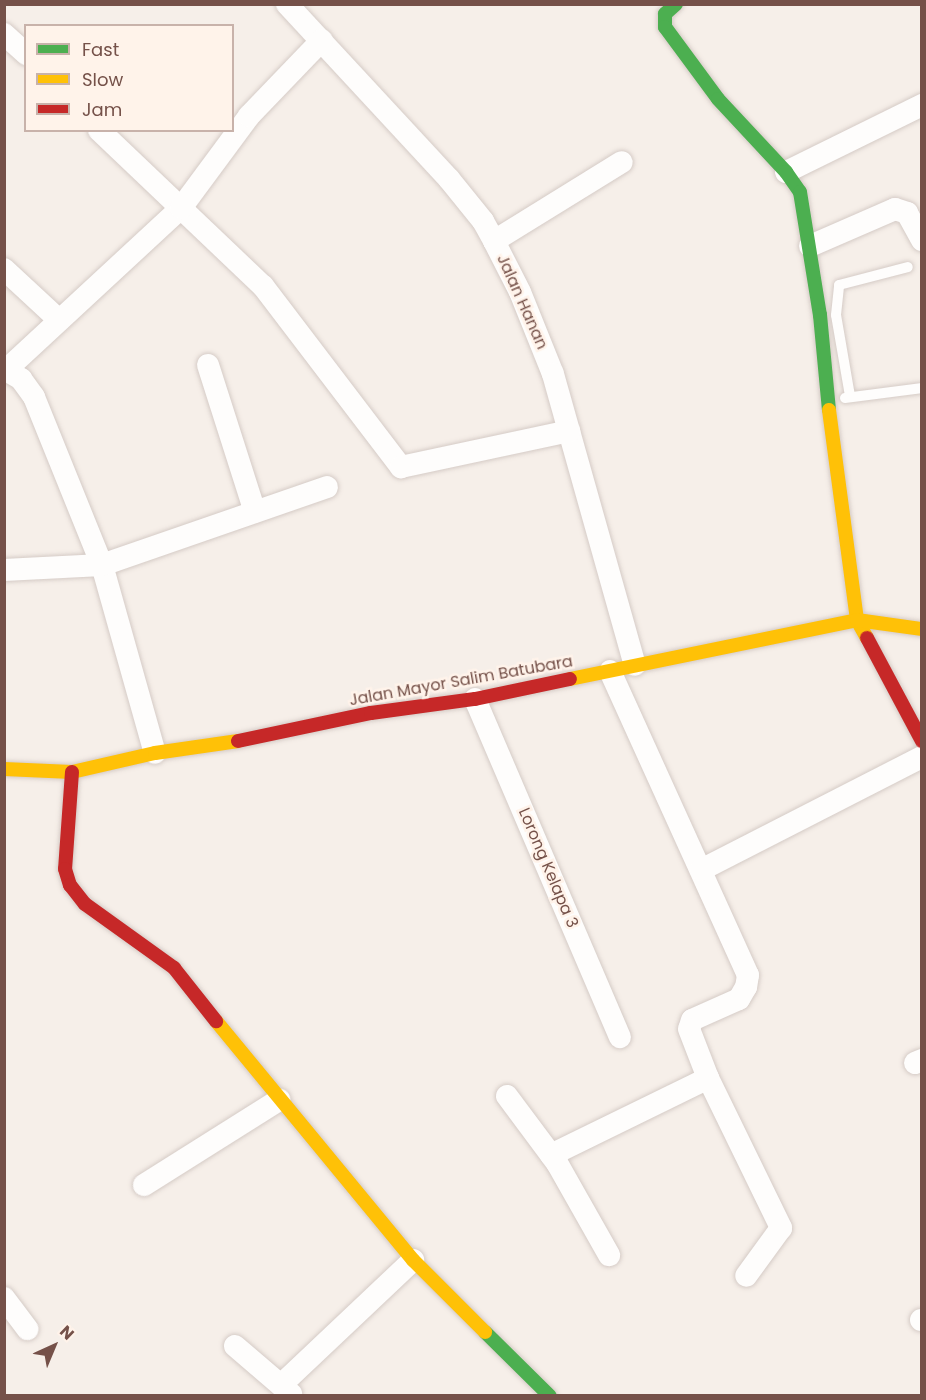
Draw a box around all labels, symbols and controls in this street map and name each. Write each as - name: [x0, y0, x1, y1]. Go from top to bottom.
- legend: [24, 24, 234, 132]
- text: Fast: [82, 37, 119, 62]
- text: Slow: [82, 67, 123, 92]
- text: Jam: [82, 97, 122, 122]
- street label: Jalan Hanan: [493, 252, 551, 352]
- street label: Jalan Mayor Salim Batubara: [348, 652, 574, 710]
- street label: Lorong Kelapa 3: [514, 805, 582, 931]
- north arrow: [24, 1316, 84, 1376]
- text: N: [55, 1320, 79, 1345]

